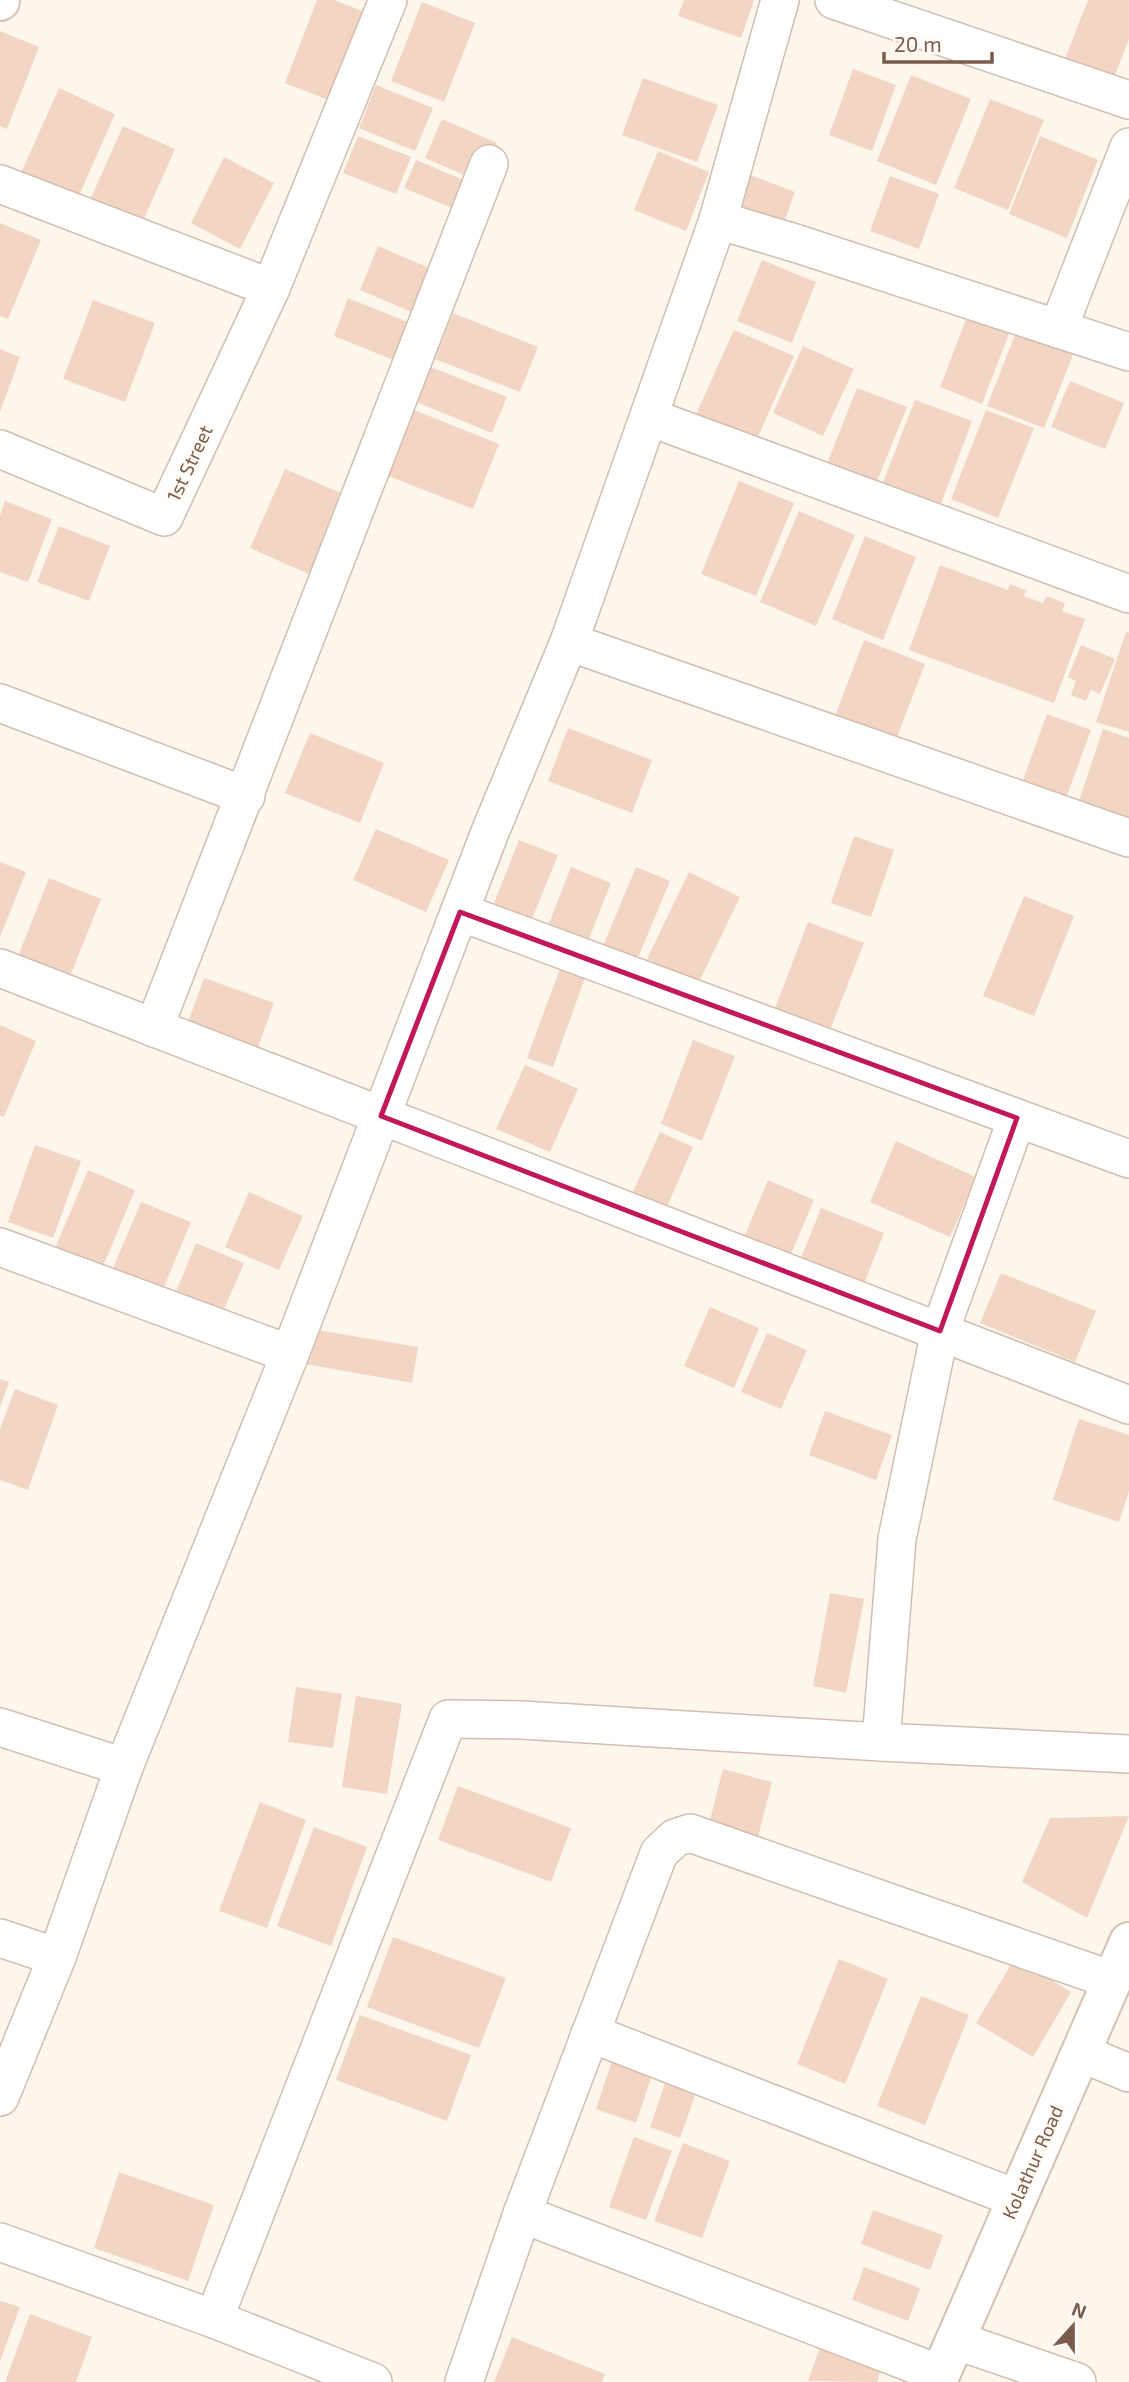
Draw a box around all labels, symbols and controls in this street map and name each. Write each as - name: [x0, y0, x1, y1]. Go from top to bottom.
- scale bar: [884, 21, 992, 65]
- text: 20 m: [894, 31, 942, 56]
- street label: 1st Street: [161, 421, 217, 505]
- street label: Kolathur Road: [997, 2102, 1067, 2222]
- north arrow: [1038, 2291, 1108, 2361]
- text: N: [1069, 2296, 1090, 2323]

